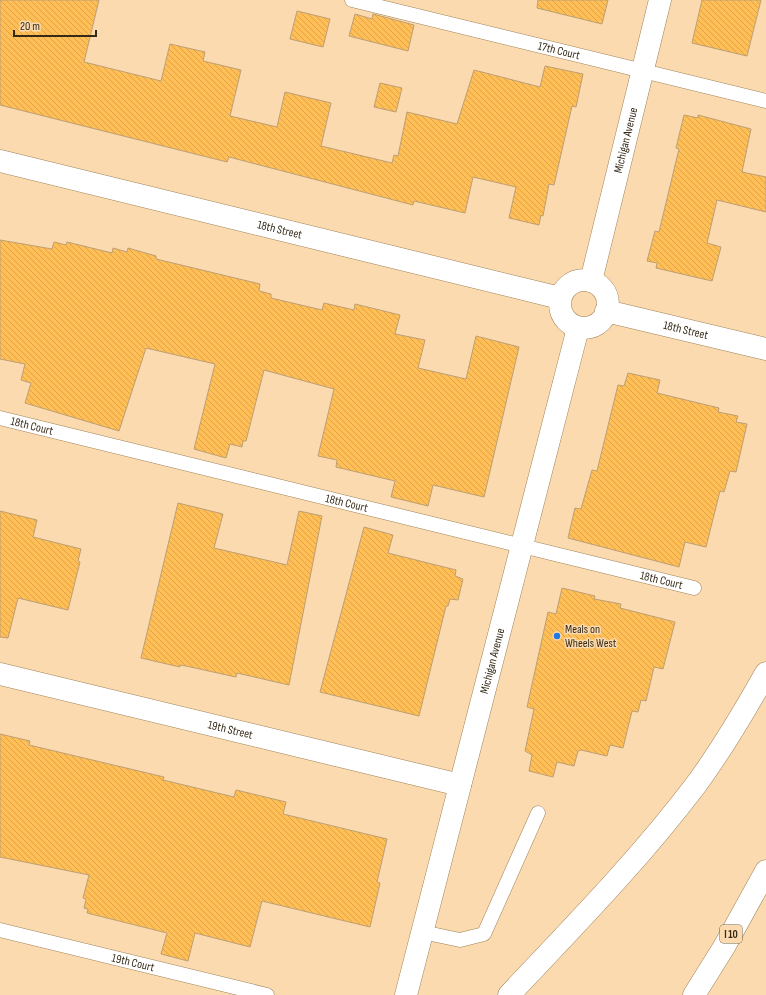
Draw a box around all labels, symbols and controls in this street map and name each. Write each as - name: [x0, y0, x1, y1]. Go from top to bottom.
- scale bar: [14, 12, 96, 38]
- text: 20 m: [20, 19, 40, 34]
- street label: 17th Court: [536, 39, 582, 63]
- street label: Michigan Avenue: [611, 106, 641, 175]
- street label: 18th Street: [256, 217, 304, 243]
- street label: 18th Street: [662, 318, 710, 343]
- street label: 18th Court: [9, 414, 55, 439]
- street label: 18th Court: [324, 491, 370, 516]
- street label: 18th Court: [639, 568, 684, 593]
- place label: Meals on Wheels West: [565, 622, 617, 651]
- street label: Michigan Avenue: [477, 626, 508, 696]
- marker: Meals on Wheels West: [552, 631, 562, 641]
- street label: 19th Street: [206, 717, 255, 743]
- road number: I 10: [720, 925, 742, 943]
- street label: 19th Court: [110, 950, 156, 975]

